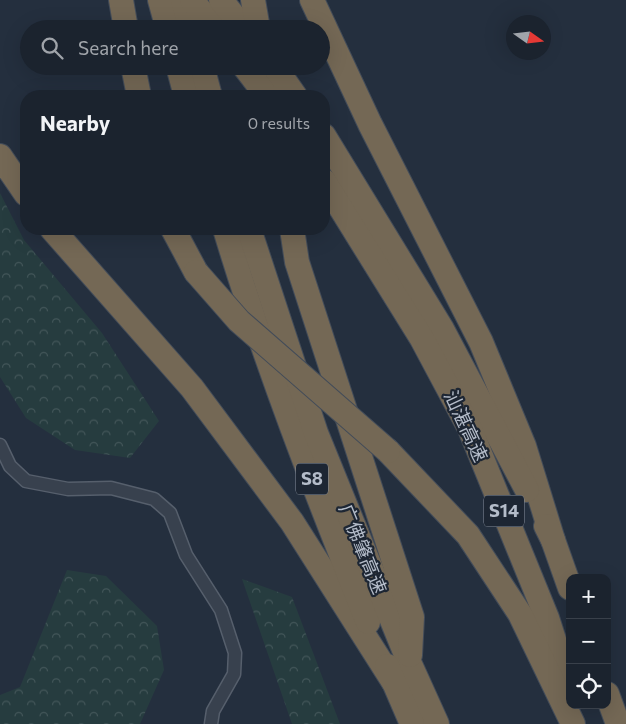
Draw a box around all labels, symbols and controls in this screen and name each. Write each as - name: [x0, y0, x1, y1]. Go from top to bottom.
- north arrow: [506, 15, 551, 60]
- search box: [20, 20, 330, 75]
- icon: search: [38, 34, 66, 62]
- text: Search here: [78, 36, 178, 59]
- text: Nearby: [40, 110, 110, 135]
- text: 0 results: [248, 113, 310, 132]
- street label: 汕湛高速: [440, 386, 493, 465]
- road number: S8: [296, 464, 328, 494]
- road number: S14: [484, 496, 524, 526]
- street label: 广佛肇高速: [335, 500, 392, 597]
- map controls: [566, 574, 611, 709]
- button: +: [566, 574, 611, 619]
- button: −: [566, 619, 611, 664]
- button: locate: [566, 664, 611, 709]

